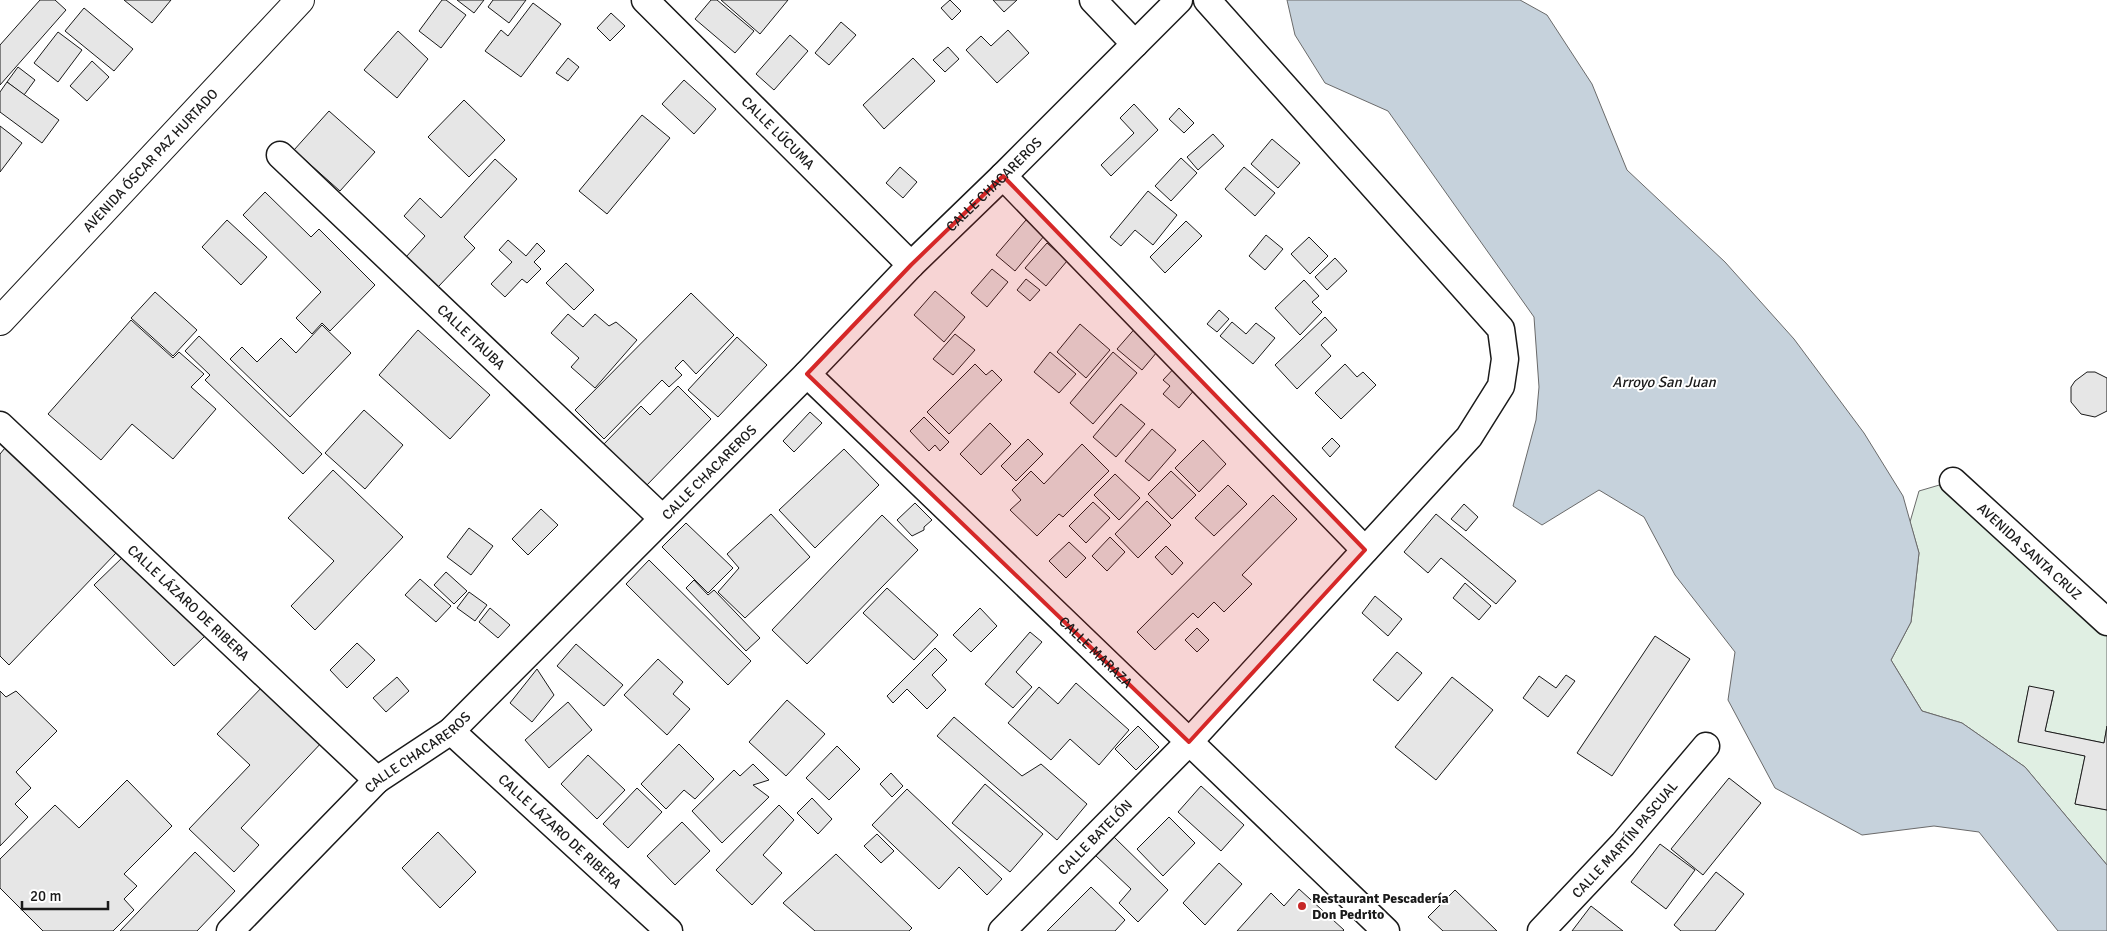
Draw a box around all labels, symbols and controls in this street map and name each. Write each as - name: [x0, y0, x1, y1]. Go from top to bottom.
- street label: AVENIDA ÓSCAR PAZ HURTADO: [79, 85, 221, 236]
- street label: CALLE LÚCUMA: [738, 93, 819, 173]
- street label: CALLE CHACAREROS: [943, 134, 1045, 235]
- street label: CALLE ITAUBA: [434, 301, 509, 373]
- water label: Arroyo San Juan: [1612, 373, 1717, 391]
- street label: CALLE CHACAREROS: [658, 421, 760, 523]
- street label: AVENIDA SANTA CRUZ: [1974, 499, 2085, 603]
- street label: CALLE LÁZARO DE RIBERA: [124, 541, 253, 664]
- street label: CALLE MARAZA: [1056, 613, 1137, 692]
- street label: CALLE CHACAREROS: [361, 708, 474, 796]
- street label: CALLE LÁZARO DE RIBERA: [495, 770, 625, 892]
- street label: CALLE MARTÍN PASCUAL: [1568, 778, 1681, 901]
- street label: CALLE BATELÓN: [1054, 796, 1136, 878]
- scale bar: [22, 878, 109, 910]
- text: 20 m: [30, 887, 61, 905]
- place label: Restaurant Pescadería Don Pedrito: [1312, 890, 1449, 923]
- marker: Restaurant Pescadería Don Pedrito: [1296, 900, 1308, 912]

